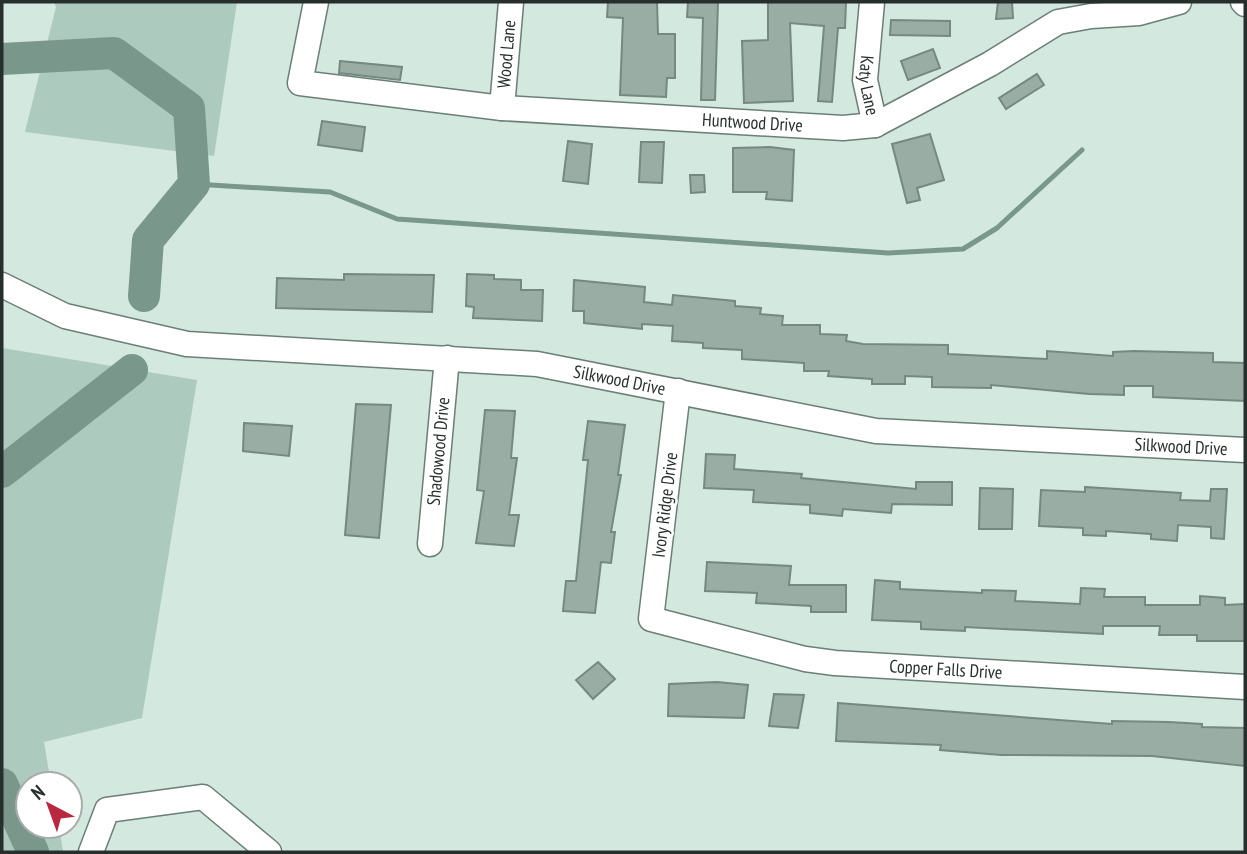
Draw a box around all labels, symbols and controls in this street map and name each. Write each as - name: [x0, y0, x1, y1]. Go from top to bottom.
- street label: Wood Lane: [492, 19, 520, 89]
- street label: Katy Lane: [854, 55, 884, 117]
- street label: Huntwood Drive: [702, 108, 803, 137]
- street label: Silkwood Drive: [572, 359, 667, 400]
- street label: Shadowood Drive: [422, 396, 454, 506]
- street label: Silkwood Drive: [1134, 432, 1228, 460]
- street label: Ivory Ridge Drive: [647, 451, 682, 559]
- street label: Copper Falls Drive: [889, 654, 1003, 684]
- north arrow: [14, 770, 84, 840]
- text: N: [26, 780, 50, 805]

